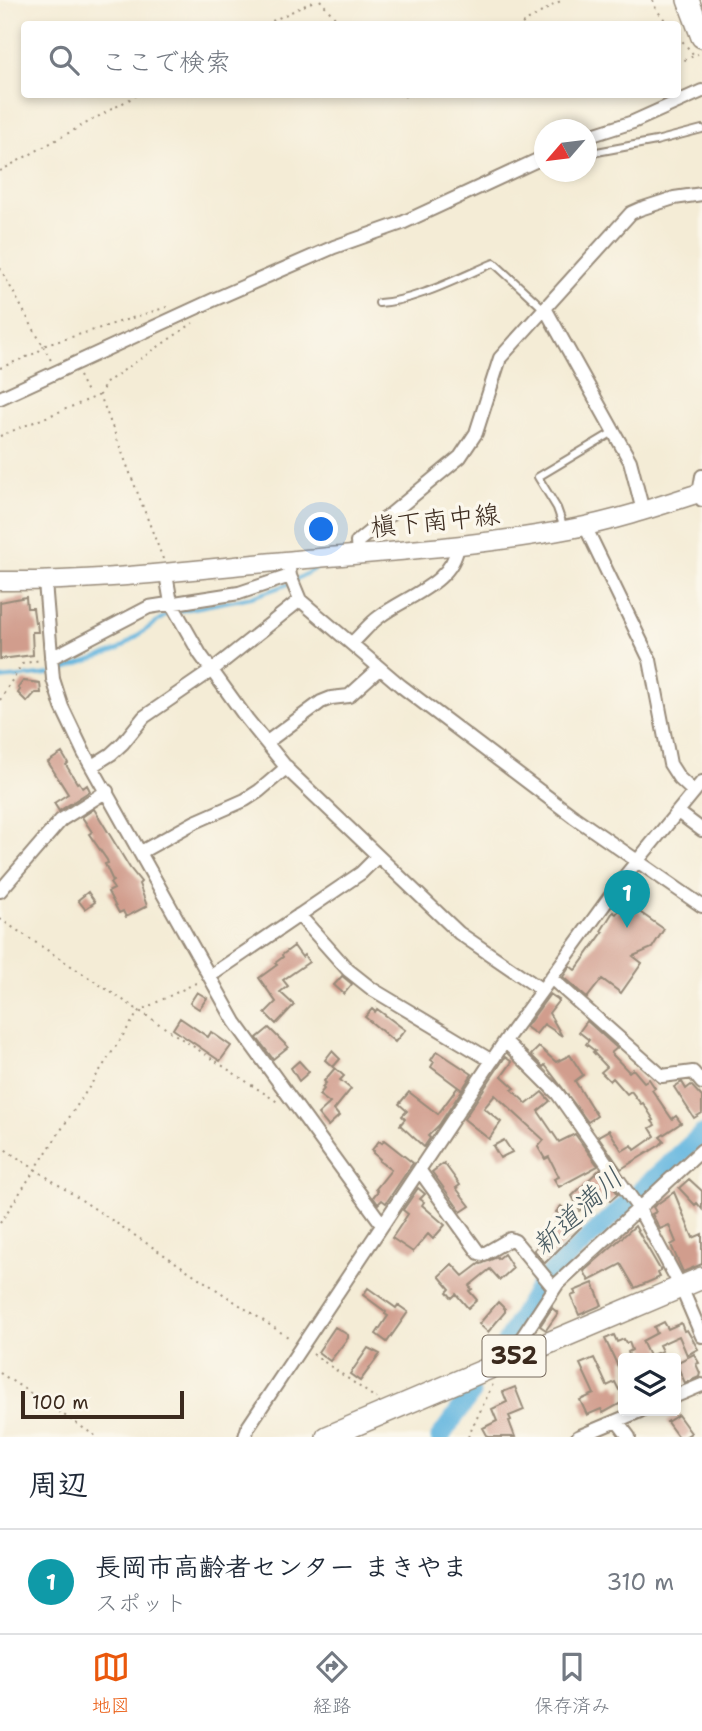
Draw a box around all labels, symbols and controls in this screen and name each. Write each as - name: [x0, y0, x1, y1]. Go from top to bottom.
- search box: [21, 21, 681, 98]
- icon: search: [45, 41, 83, 79]
- text: ここで検索: [101, 44, 231, 79]
- north arrow: [534, 119, 597, 182]
- street label: 槇下南中線: [369, 496, 501, 544]
- your location: [304, 512, 338, 546]
- pin: 1: [604, 870, 650, 928]
- water label: 新道満川: [523, 1159, 631, 1263]
- road number: 352: [482, 1336, 546, 1376]
- map controls: [618, 1353, 681, 1416]
- button: layers: [618, 1353, 681, 1416]
- scale bar: [21, 1388, 184, 1420]
- text: 100 m: [32, 1390, 89, 1415]
- text: 周辺: [28, 1464, 88, 1505]
- text: 長岡市高齢者センター まきやま: [95, 1549, 468, 1584]
- text: 1: [46, 1567, 56, 1597]
- text: 310 m: [606, 1567, 674, 1597]
- text: スポット: [95, 1588, 187, 1618]
- tab: 地図: [92, 1648, 130, 1718]
- tab: 経路: [313, 1648, 351, 1718]
- tab: 保存済み: [534, 1648, 610, 1718]

